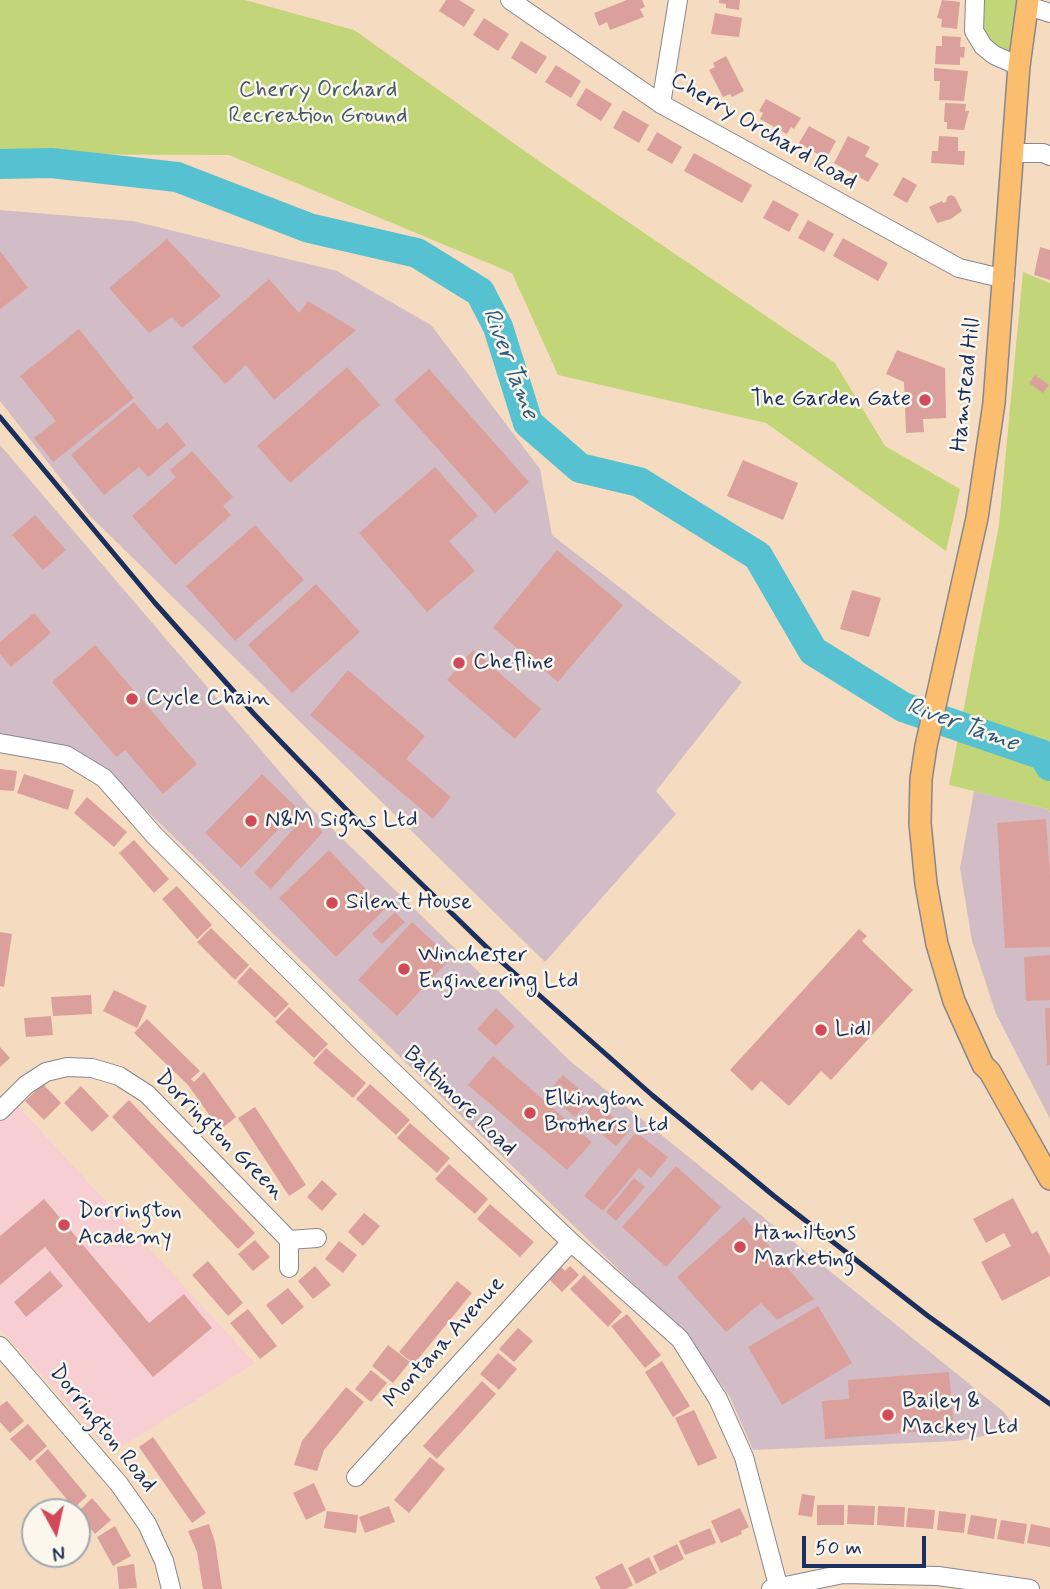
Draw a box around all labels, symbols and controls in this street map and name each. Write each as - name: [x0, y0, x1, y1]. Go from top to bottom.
- street label: Cherry Orchard Road: [665, 67, 861, 197]
- park label: Cherry Orchard Recreation Ground: [228, 77, 408, 131]
- water label: River Tame: [475, 305, 543, 423]
- street label: Hamstead Hill: [946, 317, 988, 453]
- place label: The Garden Gate: [751, 386, 911, 414]
- marker: The Garden Gate: [917, 392, 933, 408]
- place label: Chefline: [473, 649, 554, 677]
- marker: Chefline: [451, 655, 467, 671]
- place label: Cycle Chain: [146, 685, 270, 713]
- marker: Cycle Chain: [124, 691, 140, 707]
- water label: River Tame: [902, 693, 1022, 759]
- place label: N&M Signs Ltd: [265, 807, 418, 835]
- marker: N&M Signs Ltd: [243, 813, 259, 829]
- place label: Silent House: [346, 889, 472, 917]
- marker: Silent House: [324, 895, 340, 911]
- place label: Winchester Engineering Ltd: [418, 942, 578, 996]
- marker: Winchester Engineering Ltd: [396, 961, 412, 977]
- place label: Lidl: [835, 1016, 871, 1044]
- marker: Lidl: [813, 1022, 829, 1038]
- street label: Baltimore Road: [397, 1041, 521, 1163]
- street label: Dorrington Green: [148, 1065, 290, 1207]
- place label: Elkington Brothers Ltd: [544, 1086, 669, 1140]
- marker: Elkington Brothers Ltd: [522, 1105, 538, 1121]
- place label: Dorrington Academy: [78, 1198, 182, 1252]
- marker: Dorrington Academy: [56, 1217, 72, 1233]
- place label: Hamiltons Marketing: [754, 1220, 856, 1274]
- marker: Hamiltons Marketing: [732, 1239, 748, 1255]
- street label: Montana Avenue: [379, 1271, 511, 1415]
- street label: Dorrington Road: [42, 1360, 162, 1498]
- place label: Bailey & Mackey Ltd: [902, 1388, 1018, 1442]
- marker: Bailey & Mackey Ltd: [880, 1407, 896, 1423]
- north arrow: [21, 1498, 91, 1568]
- scale bar: [805, 1522, 929, 1566]
- text: 50 m: [815, 1534, 862, 1562]
- text: N: [51, 1539, 67, 1566]

